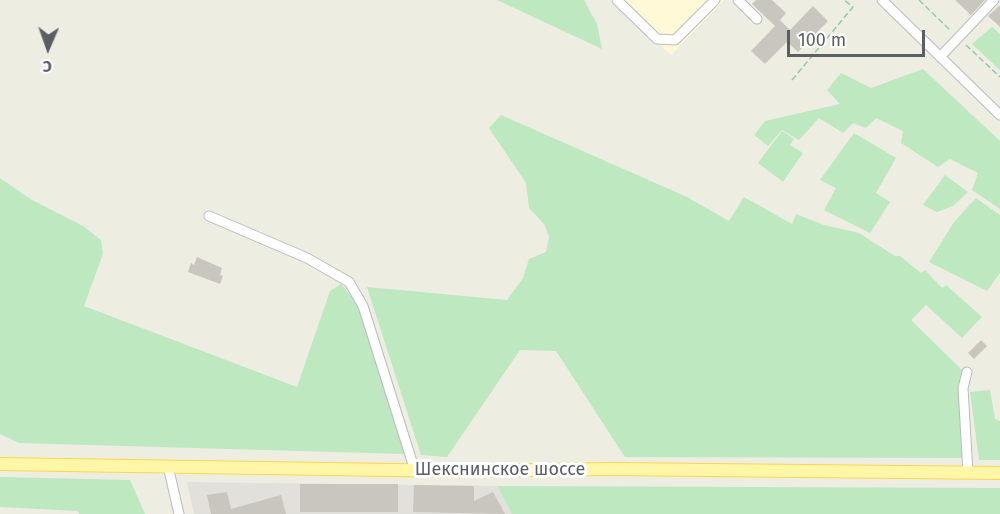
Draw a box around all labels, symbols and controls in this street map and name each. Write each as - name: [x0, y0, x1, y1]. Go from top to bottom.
- north arrow: [18, 18, 78, 78]
- scale bar: [790, 18, 928, 56]
- text: 100 m: [798, 29, 846, 51]
- text: С: [42, 57, 52, 76]
- street label: Шекснинское шоссе: [415, 459, 585, 481]

